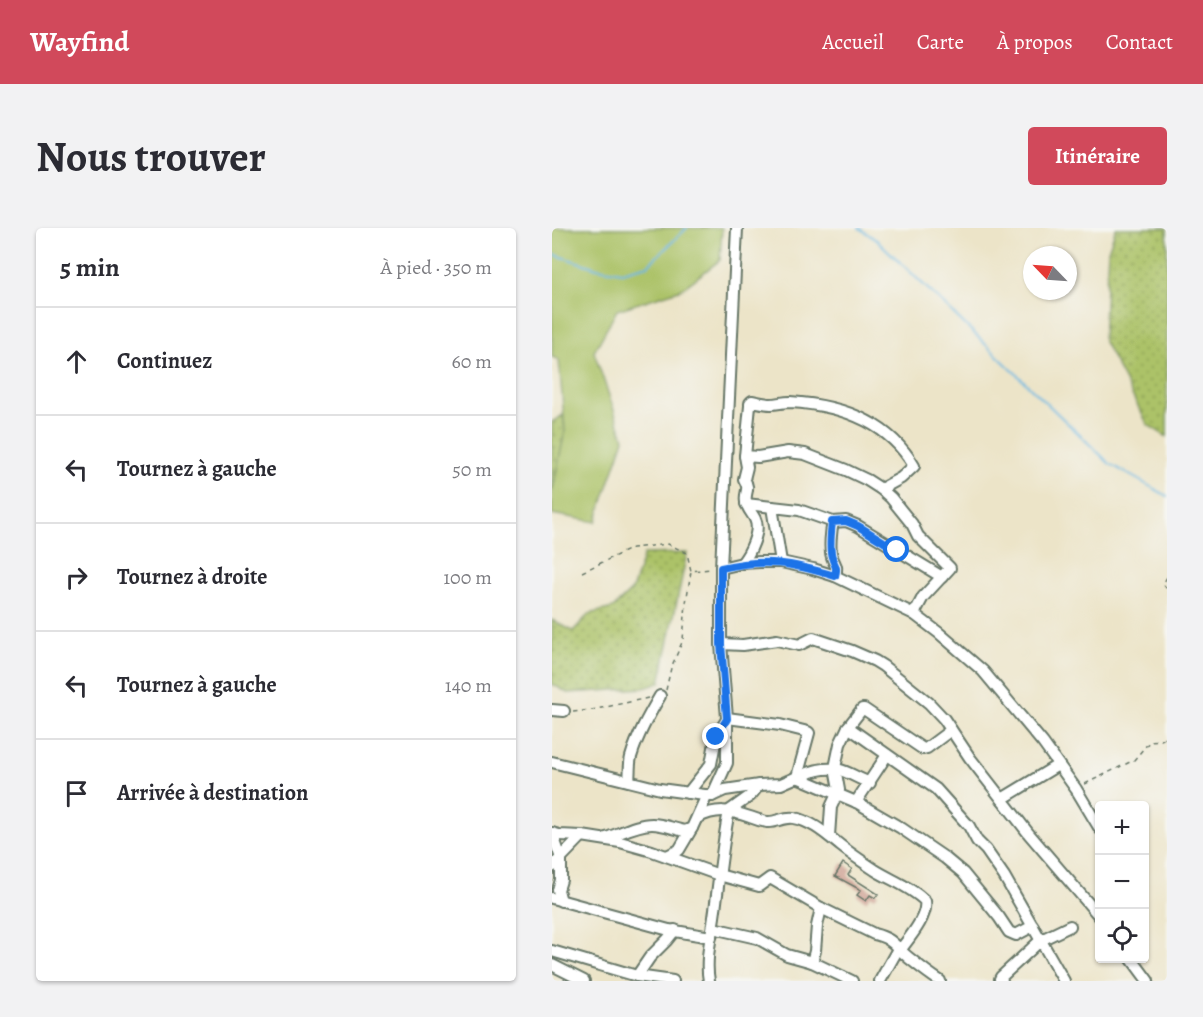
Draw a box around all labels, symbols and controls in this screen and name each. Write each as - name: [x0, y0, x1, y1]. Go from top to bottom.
- text: Wayfind: [30, 23, 129, 61]
- text: Accueil: [822, 28, 884, 56]
- text: Carte: [917, 28, 964, 56]
- text: À propos: [997, 28, 1073, 56]
- text: Contact: [1106, 28, 1173, 56]
- button: Itinéraire: [1028, 127, 1167, 185]
- text: Nous trouver: [36, 128, 266, 185]
- north arrow: [1023, 246, 1077, 300]
- text: 5 min: [60, 250, 120, 285]
- text: À pied · 350 m: [380, 254, 492, 281]
- icon: ahead: [60, 345, 93, 378]
- text: Continuez: [117, 346, 212, 376]
- text: 60 m: [452, 348, 492, 375]
- icon: left: [60, 453, 93, 486]
- text: Tournez à gauche: [117, 454, 277, 484]
- text: 50 m: [452, 456, 492, 483]
- route start: [883, 536, 909, 562]
- icon: right: [60, 561, 93, 594]
- text: Tournez à droite: [117, 562, 268, 592]
- text: 100 m: [443, 564, 492, 591]
- icon: left: [60, 669, 93, 702]
- text: Tournez à gauche: [117, 670, 277, 700]
- text: 140 m: [445, 672, 492, 699]
- route end: [702, 723, 728, 749]
- icon: arrive: [60, 777, 93, 810]
- text: Arrivée à destination: [117, 778, 308, 808]
- map controls: [1095, 801, 1149, 963]
- button: +: [1095, 801, 1149, 855]
- button: −: [1095, 855, 1149, 909]
- button: locate: [1095, 909, 1149, 963]

